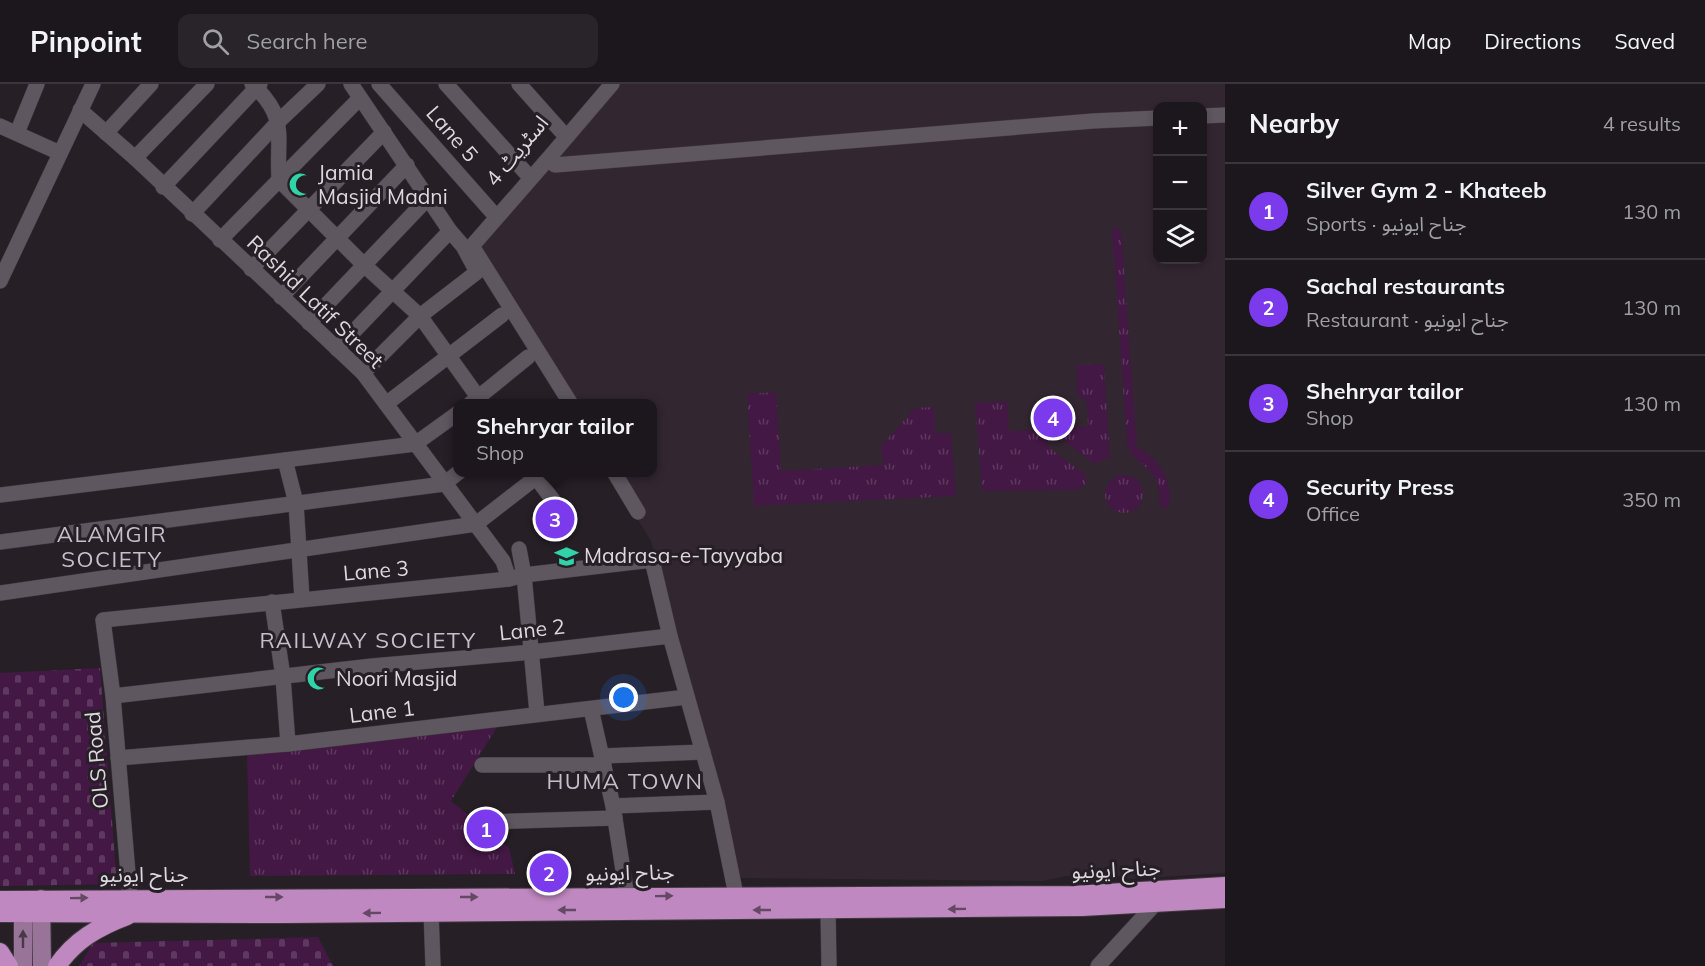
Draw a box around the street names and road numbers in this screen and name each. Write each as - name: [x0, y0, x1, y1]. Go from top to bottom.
- street label: Lane 5: [421, 100, 484, 167]
- street label: اسٹریٹ 4: [479, 110, 553, 191]
- street label: Rashid Latif Street: [242, 229, 389, 373]
- street label: Lane 3: [342, 554, 410, 586]
- street label: Lane 2: [498, 613, 566, 645]
- street label: Lane 1: [348, 694, 416, 728]
- street label: OLS Road: [79, 710, 113, 810]
- street label: جناح ایونیو: [1071, 854, 1161, 887]
- street label: جناح ایونیو: [585, 858, 675, 889]
- street label: جناح ایونیو: [99, 861, 189, 890]

